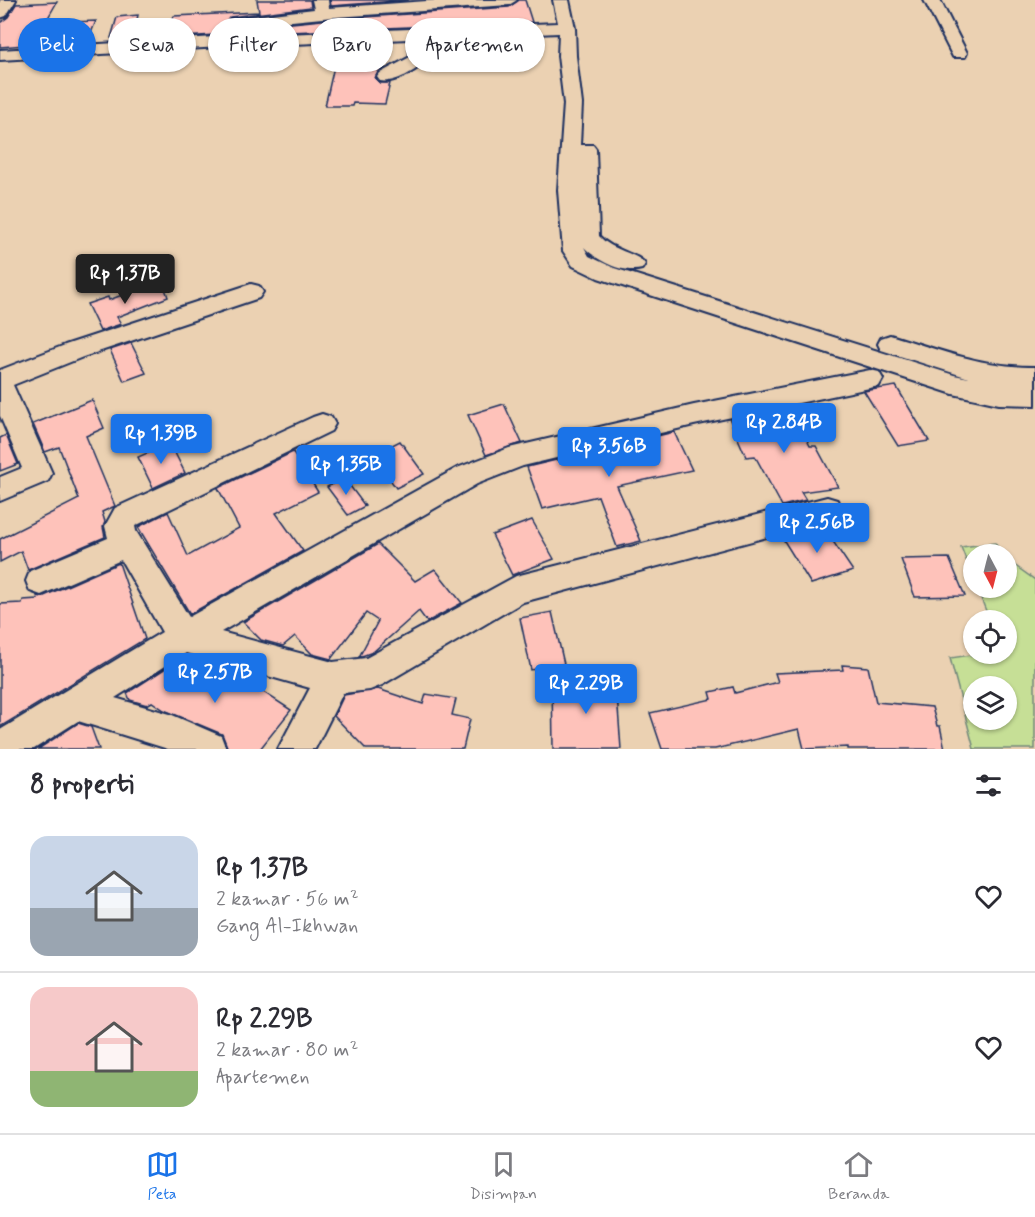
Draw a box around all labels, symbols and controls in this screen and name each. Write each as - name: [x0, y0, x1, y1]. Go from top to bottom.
- chip: Beli: [18, 18, 96, 72]
- chip: Sewa: [108, 18, 196, 72]
- chip: Filter: [208, 18, 299, 72]
- chip: Baru: [311, 18, 393, 72]
- chip: Apartemen: [405, 18, 545, 72]
- pin: Rp 1.37B: [63, 254, 187, 305]
- text: Rp 1.37B: [90, 260, 160, 287]
- pin: Rp 2.84B: [722, 403, 846, 454]
- text: Rp 2.84B: [746, 409, 822, 436]
- pin: Rp 1.39B: [99, 414, 223, 465]
- text: Rp 1.39B: [125, 420, 197, 447]
- pin: Rp 3.56B: [547, 427, 671, 478]
- text: Rp 3.56B: [572, 433, 646, 460]
- pin: Rp 1.35B: [284, 445, 408, 496]
- text: Rp 1.35B: [310, 451, 382, 478]
- pin: Rp 2.56B: [755, 503, 879, 554]
- text: Rp 2.56B: [779, 509, 855, 536]
- north arrow: [963, 544, 1017, 598]
- map controls: [963, 544, 1017, 730]
- button: locate: [963, 610, 1017, 664]
- pin: Rp 2.57B: [153, 653, 277, 704]
- text: Rp 2.57B: [178, 659, 252, 686]
- pin: Rp 2.29B: [524, 664, 648, 715]
- text: Rp 2.29B: [549, 670, 623, 697]
- button: layers: [963, 676, 1017, 730]
- text: 8 properti: [30, 768, 134, 802]
- icon: filters: [972, 769, 1005, 802]
- text: Rp 1.37B: [216, 852, 308, 886]
- icon: home: [78, 860, 150, 932]
- icon: heart: [972, 880, 1005, 913]
- text: 2 kamar · 56 m²: [216, 886, 359, 913]
- text: Gang Al-Ikhwan: [216, 913, 358, 940]
- text: Rp 2.29B: [216, 1003, 312, 1037]
- icon: home: [78, 1011, 150, 1083]
- icon: heart: [972, 1031, 1005, 1064]
- text: 2 kamar · 80 m²: [216, 1037, 358, 1064]
- text: Apartemen: [216, 1064, 309, 1091]
- tab: Peta: [146, 1148, 179, 1205]
- tab: Disimpan: [470, 1148, 537, 1205]
- tab: Beranda: [828, 1148, 889, 1205]

